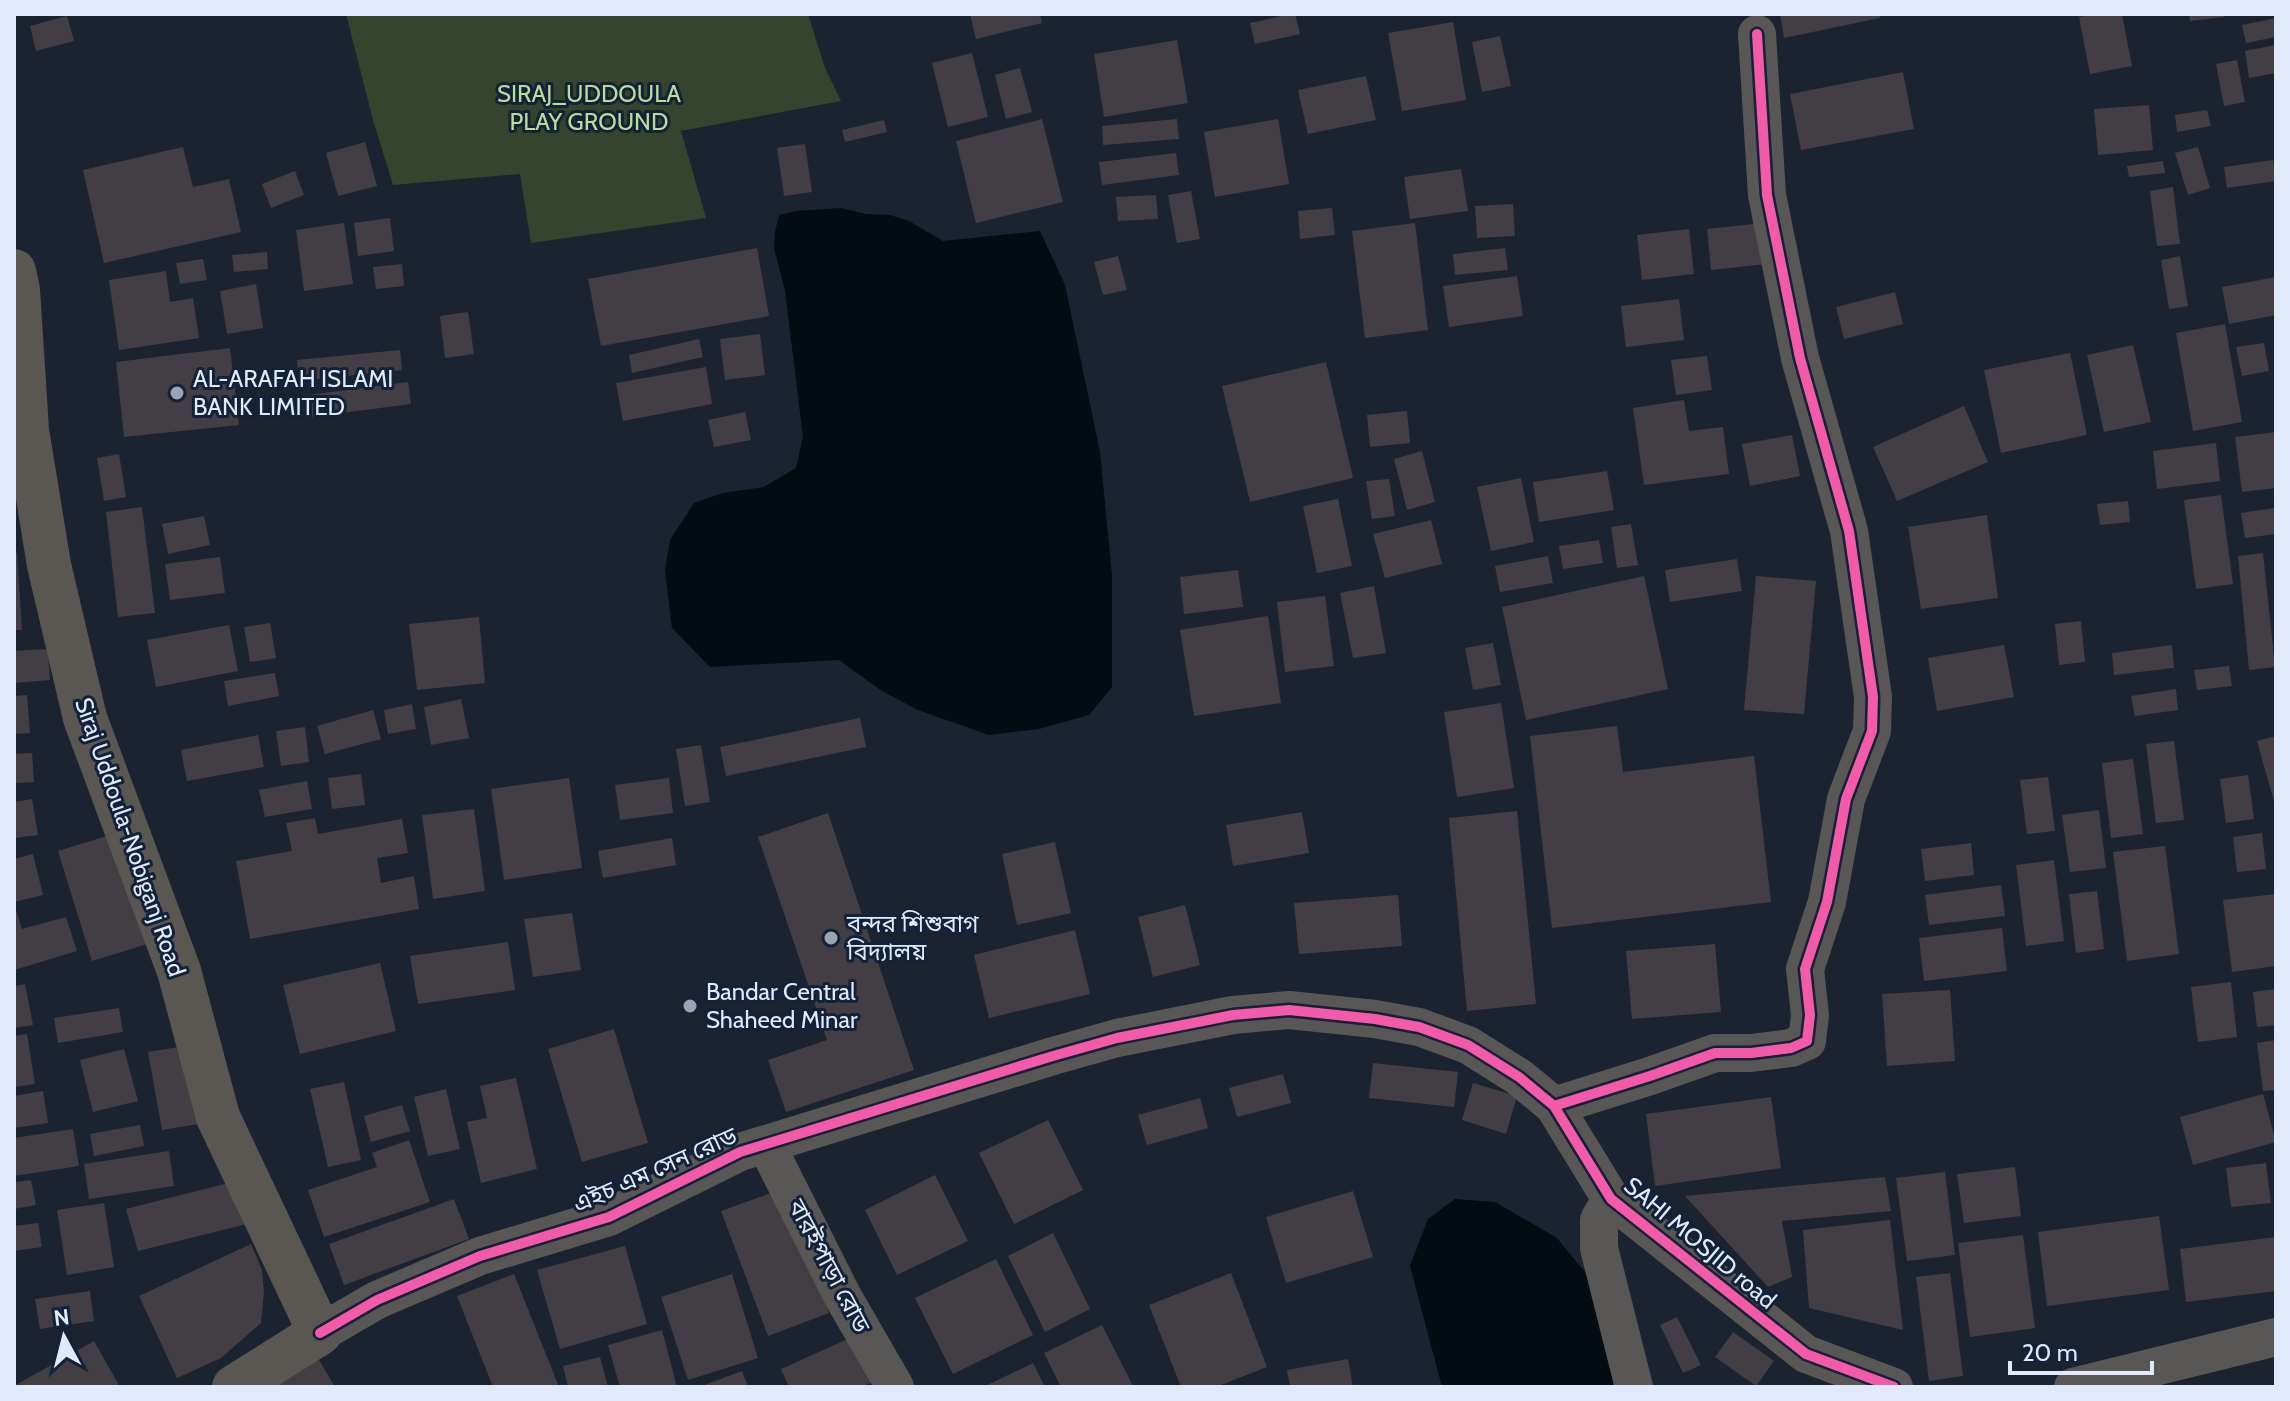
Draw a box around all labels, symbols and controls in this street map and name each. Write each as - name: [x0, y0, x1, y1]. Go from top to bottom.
- park label: SIRAJ_UDDOULA PLAY GROUND: [497, 79, 681, 136]
- place label: AL-ARAFAH ISLAMI BANK LIMITED: [193, 364, 393, 421]
- marker: AL-ARAFAH ISLAMI BANK LIMITED: [168, 384, 186, 402]
- street label: Siraj Uddoula-Nobiganj Road: [69, 694, 192, 980]
- place label: বন্দর শিশুবাগ বিদ্যালয়: [846, 909, 979, 966]
- marker: বন্দর শিশুবাগ বিদ্যালয়: [822, 929, 840, 947]
- place label: Bandar Central Shaheed Minar: [706, 977, 858, 1034]
- marker: Bandar Central Shaheed Minar: [681, 997, 699, 1015]
- street label: এইচ এম সেন রোড: [568, 1120, 742, 1219]
- street label: SAHI MOSJID road: [1618, 1171, 1782, 1315]
- street label: বারইপাড়া রোড: [782, 1193, 877, 1338]
- north arrow: [24, 1297, 104, 1377]
- text: N: [52, 1303, 71, 1332]
- scale bar: [2010, 1325, 2152, 1375]
- text: 20 m: [2022, 1338, 2078, 1367]

